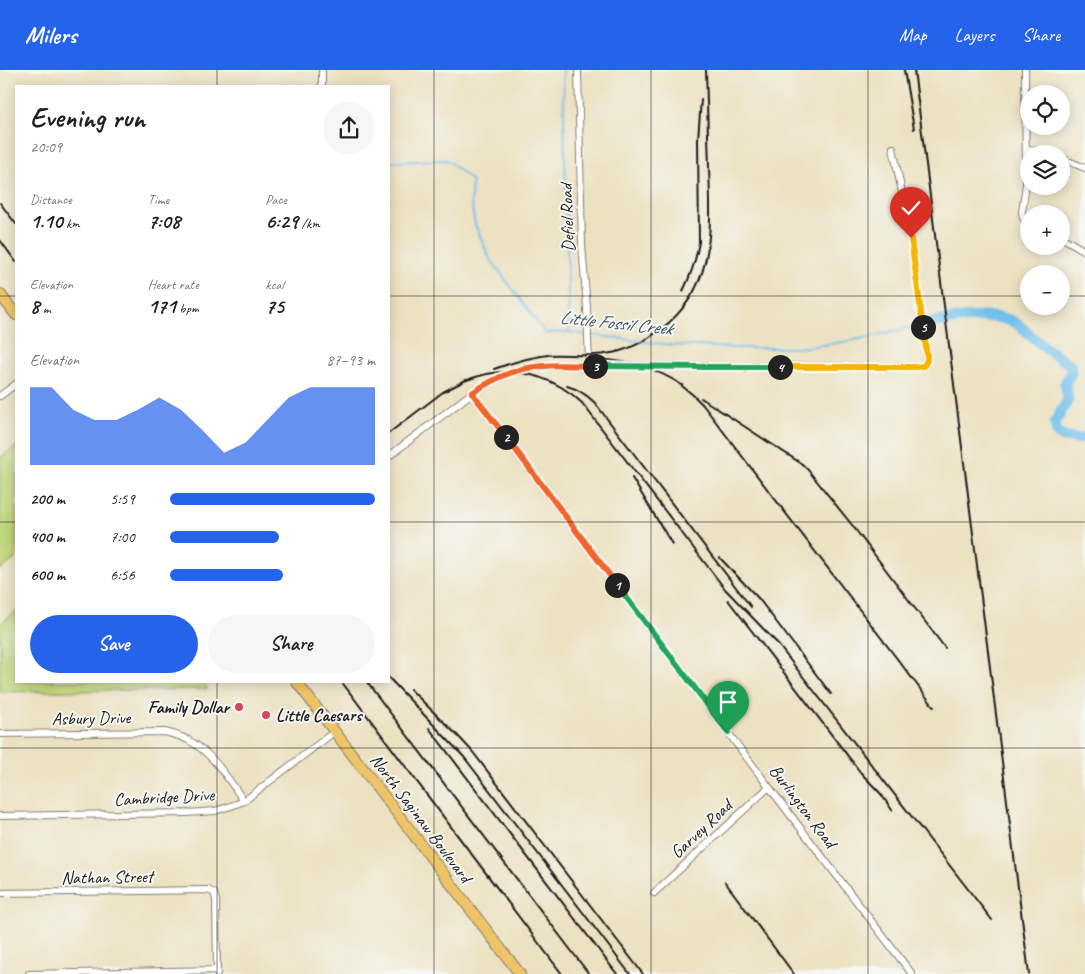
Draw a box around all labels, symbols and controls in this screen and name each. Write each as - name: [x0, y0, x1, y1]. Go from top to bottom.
- text: Milers: [25, 20, 77, 50]
- text: Map: [899, 24, 927, 46]
- text: Layers: [955, 24, 994, 46]
- text: Share: [1022, 24, 1060, 46]
- map controls: [1020, 85, 1070, 315]
- button: locate: [1020, 85, 1070, 135]
- text: Evening run: [30, 100, 145, 135]
- button: share: [323, 102, 375, 154]
- text: 20:09: [30, 137, 62, 157]
- button: layers: [1020, 145, 1070, 195]
- street label: Defiel Road: [555, 181, 579, 252]
- pin: [890, 187, 932, 238]
- text: Distance: [30, 191, 72, 208]
- text: Time: [148, 191, 169, 208]
- text: Pace: [265, 191, 287, 208]
- icon: check: [897, 194, 925, 222]
- button: +: [1020, 205, 1070, 255]
- text: 1.10: [30, 208, 63, 234]
- text: 7:08: [148, 208, 180, 234]
- text: 6:29: [265, 208, 298, 234]
- text: km: [63, 215, 80, 232]
- text: /km: [298, 215, 320, 232]
- button: −: [1020, 265, 1070, 315]
- text: Elevation: [30, 276, 73, 293]
- text: Heart rate: [148, 276, 199, 293]
- text: kcal: [265, 276, 284, 293]
- text: 8: [30, 293, 39, 319]
- text: 171: [148, 293, 176, 319]
- text: 75: [265, 293, 284, 319]
- text: m: [39, 300, 51, 317]
- text: bpm: [176, 300, 199, 317]
- water label: Little Fossil Creek: [559, 305, 676, 341]
- pin: 5: [910, 314, 936, 340]
- text: 5: [920, 319, 927, 336]
- text: Elevation: [30, 350, 79, 370]
- text: 87–93 m: [326, 350, 375, 370]
- pin: 3: [582, 354, 608, 378]
- pin: 4: [768, 354, 792, 380]
- text: 3: [592, 358, 599, 375]
- text: 4: [777, 359, 784, 376]
- pin: 2: [494, 424, 518, 450]
- text: 2: [503, 429, 510, 446]
- text: 200 m: [30, 489, 65, 509]
- text: 5:59: [110, 489, 135, 509]
- text: 400 m: [30, 527, 65, 547]
- text: 7:00: [110, 527, 135, 547]
- text: 600 m: [30, 565, 65, 585]
- text: 6:56: [110, 565, 135, 585]
- pin: 1: [604, 572, 630, 598]
- text: 1: [614, 577, 621, 594]
- button: Save: [30, 615, 198, 673]
- button: Share: [208, 615, 375, 673]
- pin: [707, 681, 749, 732]
- icon: arrive: [714, 688, 742, 716]
- place label: Family Dollar: [148, 696, 232, 718]
- marker: Family Dollar: [233, 701, 245, 713]
- place label: Little Caesars: [276, 704, 363, 726]
- street label: Asbury Drive: [52, 706, 132, 730]
- marker: Little Caesars: [260, 709, 272, 721]
- street label: North Saginaw Boulevard: [365, 749, 478, 889]
- street label: Burlington Road: [765, 760, 843, 854]
- street label: Cambridge Drive: [113, 783, 216, 811]
- street label: Garvey Road: [666, 793, 739, 863]
- street label: Nathan Street: [61, 865, 156, 889]

